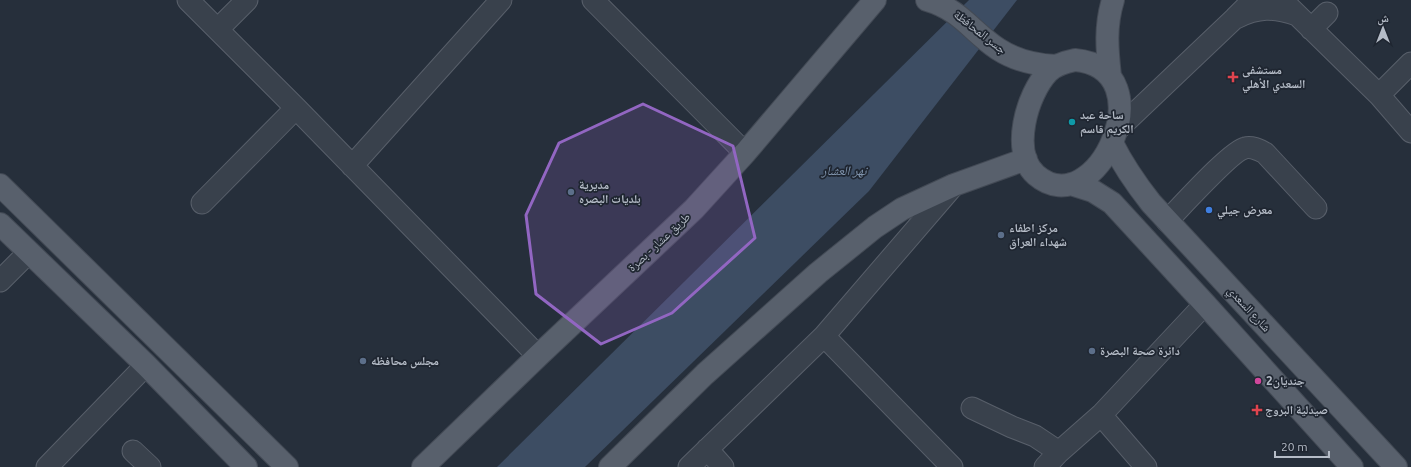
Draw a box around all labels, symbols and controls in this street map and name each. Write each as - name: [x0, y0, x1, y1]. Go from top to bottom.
- street label: جسر المحافظة: [951, 7, 1009, 57]
- north arrow: [1363, 8, 1403, 48]
- text: ش: [1377, 12, 1389, 26]
- place label: مستشفى السعدي الأهلي: [1242, 63, 1305, 94]
- marker: مستشفى السعدي الأهلي: [1227, 71, 1239, 83]
- place label: ساحة عبد الكريم قاسم: [1080, 108, 1134, 137]
- marker: ساحة عبد الكريم قاسم: [1067, 117, 1077, 127]
- water label: نهر العشار: [821, 163, 869, 178]
- place label: مديرية بلديات البصره: [579, 178, 641, 206]
- marker: مديرية بلديات البصره: [566, 187, 576, 197]
- place label: معرض جيلي: [1217, 203, 1273, 220]
- marker: معرض جيلي: [1204, 205, 1214, 215]
- street label: طريق عشار - بصرة: [625, 209, 693, 275]
- place label: مركز اطفاء شهداء العراق: [1009, 221, 1067, 250]
- marker: مركز اطفاء شهداء العراق: [996, 230, 1006, 240]
- street label: شارع السعدي: [1222, 283, 1274, 337]
- place label: دائرة صحة البصرة: [1100, 344, 1180, 358]
- marker: دائرة صحة البصرة: [1087, 346, 1097, 356]
- place label: مجلس محافظه: [371, 354, 439, 369]
- marker: مجلس محافظه: [358, 356, 368, 366]
- place label: جنديان2: [1266, 374, 1305, 389]
- marker: جنديان2: [1253, 376, 1263, 386]
- place label: صيدلية البروج: [1265, 403, 1328, 418]
- marker: صيدلية البروج: [1252, 405, 1262, 415]
- scale bar: [1275, 433, 1329, 459]
- text: 20 m: [1281, 440, 1308, 453]

